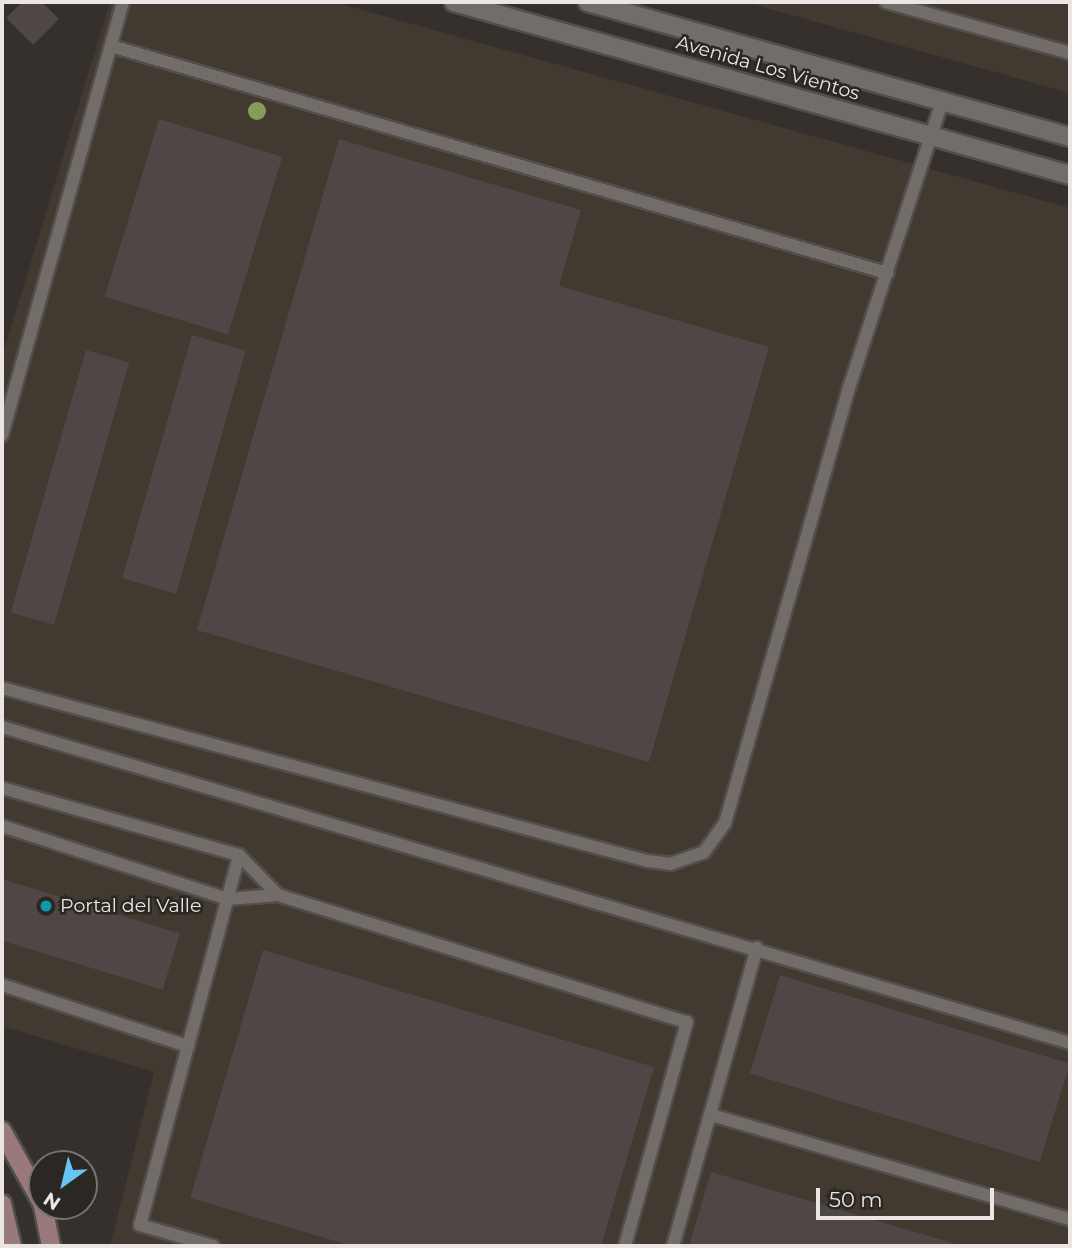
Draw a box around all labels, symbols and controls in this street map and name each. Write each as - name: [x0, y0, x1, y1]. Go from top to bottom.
- street label: Avenida Los Vientos: [674, 31, 862, 105]
- place label: Portal del Valle: [60, 895, 201, 917]
- marker: Portal del Valle: [38, 898, 54, 914]
- north arrow: [28, 1150, 98, 1220]
- scale bar: [820, 1174, 998, 1218]
- text: N: [39, 1187, 65, 1215]
- text: 50 m: [829, 1187, 883, 1212]

